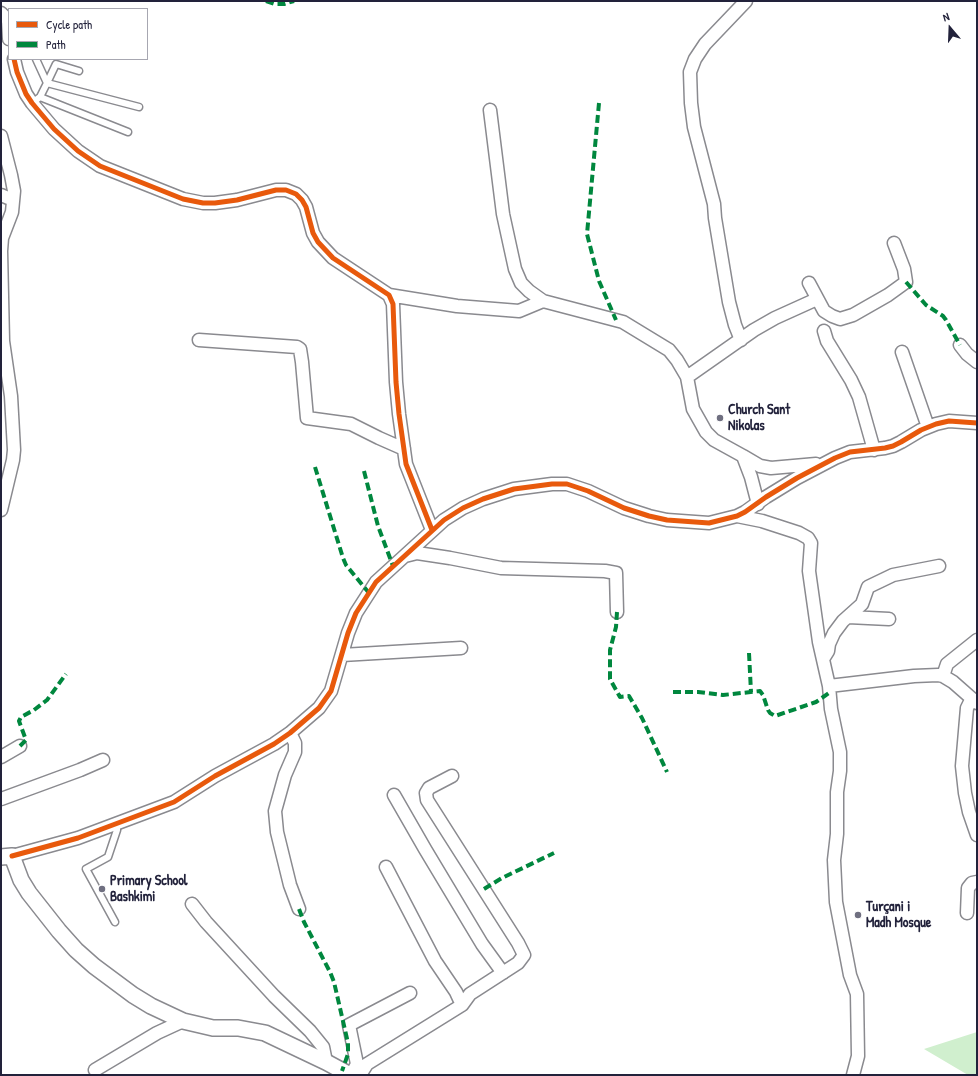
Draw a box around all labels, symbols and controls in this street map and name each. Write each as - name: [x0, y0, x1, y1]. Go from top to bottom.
- legend: [8, 8, 148, 60]
- north arrow: [930, 8, 970, 48]
- text: N: [941, 9, 951, 24]
- text: Cycle path: [46, 16, 92, 33]
- text: Path: [46, 36, 66, 53]
- place label: Church Sant Nikolas: [728, 402, 790, 434]
- marker: Church Sant Nikolas: [715, 413, 725, 423]
- place label: Primary School Bashkimi: [110, 873, 188, 906]
- marker: Primary School Bashkimi: [97, 884, 107, 894]
- place label: Turçani i Madh Mosque: [866, 899, 931, 932]
- marker: Turçani i Madh Mosque: [853, 910, 863, 920]

